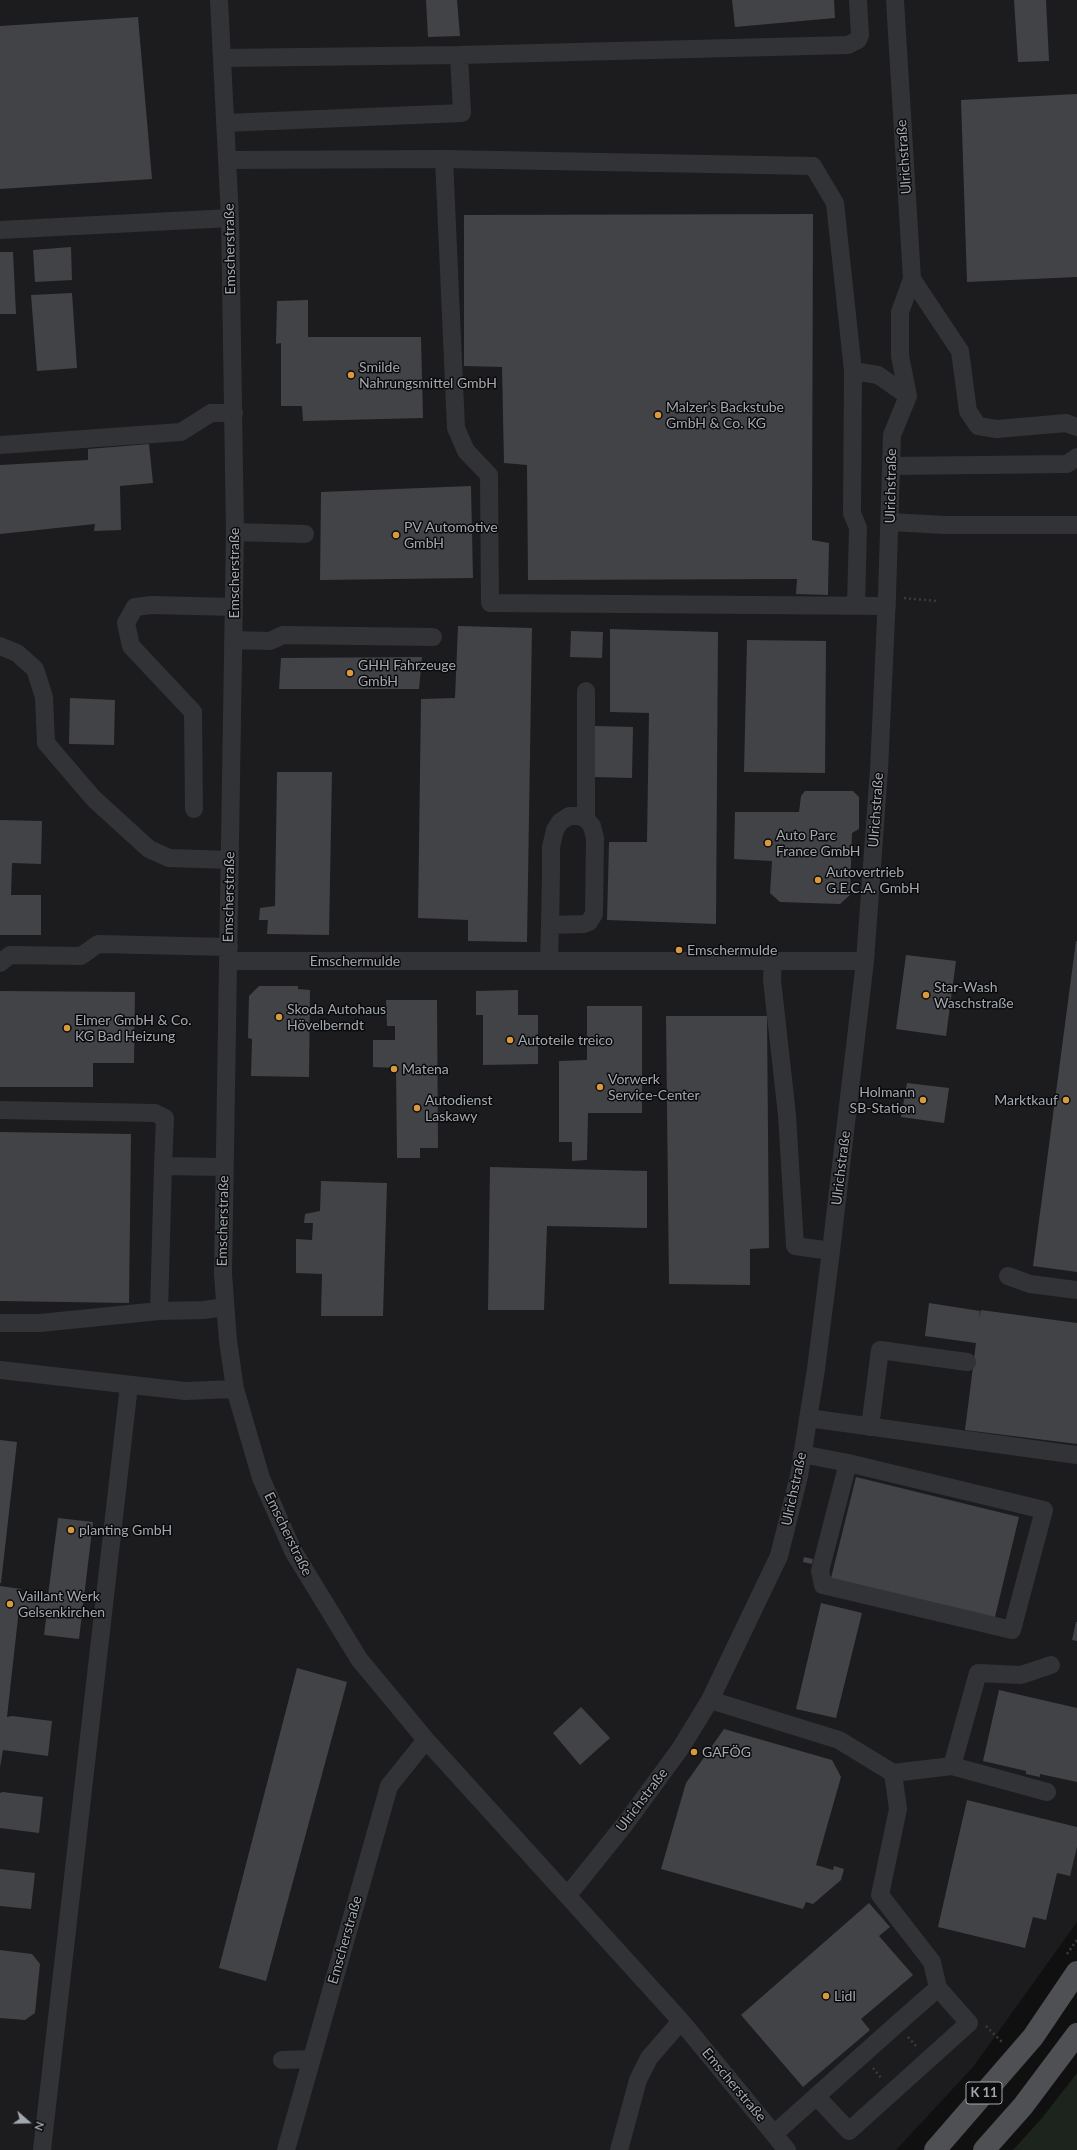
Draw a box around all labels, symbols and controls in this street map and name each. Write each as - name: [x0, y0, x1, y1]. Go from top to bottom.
- street label: Ulrichstraße: [893, 119, 915, 195]
- street label: Emscherstraße: [221, 203, 239, 295]
- place label: Smilde Nahrungsmittel GmbH: [359, 359, 497, 392]
- marker: Smilde Nahrungsmittel GmbH: [346, 370, 356, 380]
- place label: Malzer's Backstube GmbH & Co. KG: [666, 399, 784, 432]
- marker: Malzer's Backstube GmbH & Co. KG: [653, 410, 663, 420]
- street label: Ulrichstraße: [882, 448, 900, 524]
- place label: PV Automotive GmbH: [404, 519, 498, 552]
- street label: Emscherstraße: [226, 528, 242, 618]
- marker: PV Automotive GmbH: [391, 530, 401, 540]
- place label: GHH Fahrzeuge GmbH: [358, 657, 456, 690]
- marker: GHH Fahrzeuge GmbH: [345, 668, 355, 678]
- street label: Ulrichstraße: [865, 772, 887, 848]
- place label: Auto Parc France GmbH: [776, 827, 861, 860]
- marker: Auto Parc France GmbH: [763, 838, 773, 848]
- street label: Emscherstraße: [220, 851, 238, 943]
- place label: Autovertrieb G.E.C.A. GmbH: [826, 864, 920, 896]
- marker: Autovertrieb G.E.C.A. GmbH: [813, 875, 823, 885]
- place label: Emschermulde: [687, 942, 777, 958]
- marker: Emschermulde: [674, 945, 684, 955]
- street label: Emschermulde: [310, 953, 400, 969]
- place label: Star-Wash Waschstraße: [934, 979, 1014, 1012]
- marker: Star-Wash Waschstraße: [921, 990, 931, 1000]
- place label: Skoda Autohaus Hövelberndt: [287, 1001, 386, 1034]
- place label: Elmer GmbH & Co. KG Bad Heizung: [75, 1012, 191, 1044]
- marker: Skoda Autohaus Hövelberndt: [274, 1012, 284, 1022]
- marker: Elmer GmbH & Co. KG Bad Heizung: [62, 1023, 72, 1033]
- place label: Autoteile treico: [518, 1032, 613, 1048]
- marker: Autoteile treico: [505, 1035, 515, 1045]
- place label: Matena: [402, 1061, 449, 1077]
- marker: Matena: [389, 1064, 399, 1074]
- place label: Vorwerk Service-Center: [608, 1071, 700, 1104]
- marker: Vorwerk Service-Center: [595, 1082, 605, 1092]
- place label: Holmann SB-Station: [850, 1084, 915, 1116]
- place label: Autodienst Laskawy: [425, 1092, 493, 1124]
- place label: Marktkauf: [994, 1092, 1058, 1108]
- marker: Holmann SB-Station: [918, 1095, 928, 1105]
- marker: Marktkauf: [1061, 1095, 1071, 1105]
- marker: Autodienst Laskawy: [412, 1103, 422, 1113]
- street label: Ulrichstraße: [828, 1130, 854, 1206]
- street label: Emscherstraße: [214, 1175, 232, 1267]
- street label: Ulrichstraße: [778, 1451, 810, 1527]
- street label: Emscherstraße: [261, 1489, 315, 1579]
- place label: planting GmbH: [79, 1522, 172, 1538]
- marker: planting GmbH: [66, 1525, 76, 1535]
- place label: Vaillant Werk Gelsenkirchen: [18, 1588, 105, 1620]
- marker: Vaillant Werk Gelsenkirchen: [5, 1599, 15, 1609]
- place label: GAFÖG: [702, 1744, 751, 1760]
- marker: GAFÖG: [689, 1747, 699, 1757]
- street label: Ulrichstraße: [613, 1765, 671, 1835]
- street label: Emscherstraße: [324, 1894, 366, 1986]
- place label: Lidl: [834, 1988, 856, 2004]
- marker: Lidl: [821, 1991, 831, 2001]
- street label: Emscherstraße: [698, 2045, 770, 2125]
- road number: K 11: [966, 2082, 1002, 2104]
- north arrow: [8, 2102, 48, 2142]
- text: N: [32, 2120, 47, 2132]

